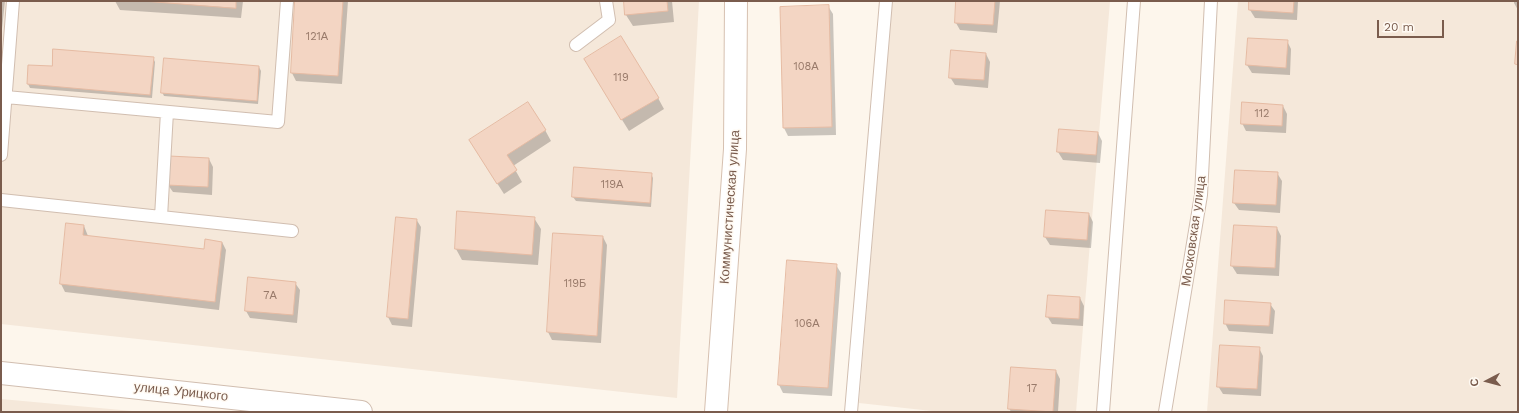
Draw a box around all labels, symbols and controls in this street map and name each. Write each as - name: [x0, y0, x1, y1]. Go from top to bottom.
- scale bar: [1379, 12, 1446, 38]
- text: 20 m: [1384, 20, 1414, 34]
- house number: 121А: [306, 30, 328, 44]
- house number: 108А: [793, 60, 819, 74]
- house number: 119: [613, 71, 629, 85]
- house number: 112: [1255, 107, 1269, 121]
- street label: Коммунистическая улица: [717, 129, 743, 285]
- street label: Московская улица: [1179, 175, 1209, 287]
- house number: 119А: [601, 178, 623, 192]
- house number: 119Б: [564, 277, 586, 291]
- house number: 7А: [263, 289, 277, 303]
- house number: 106А: [794, 317, 820, 331]
- north arrow: [1467, 361, 1507, 401]
- text: С: [1468, 378, 1481, 387]
- street label: улица Урицкого: [133, 379, 229, 405]
- house number: 17: [1027, 382, 1037, 396]

